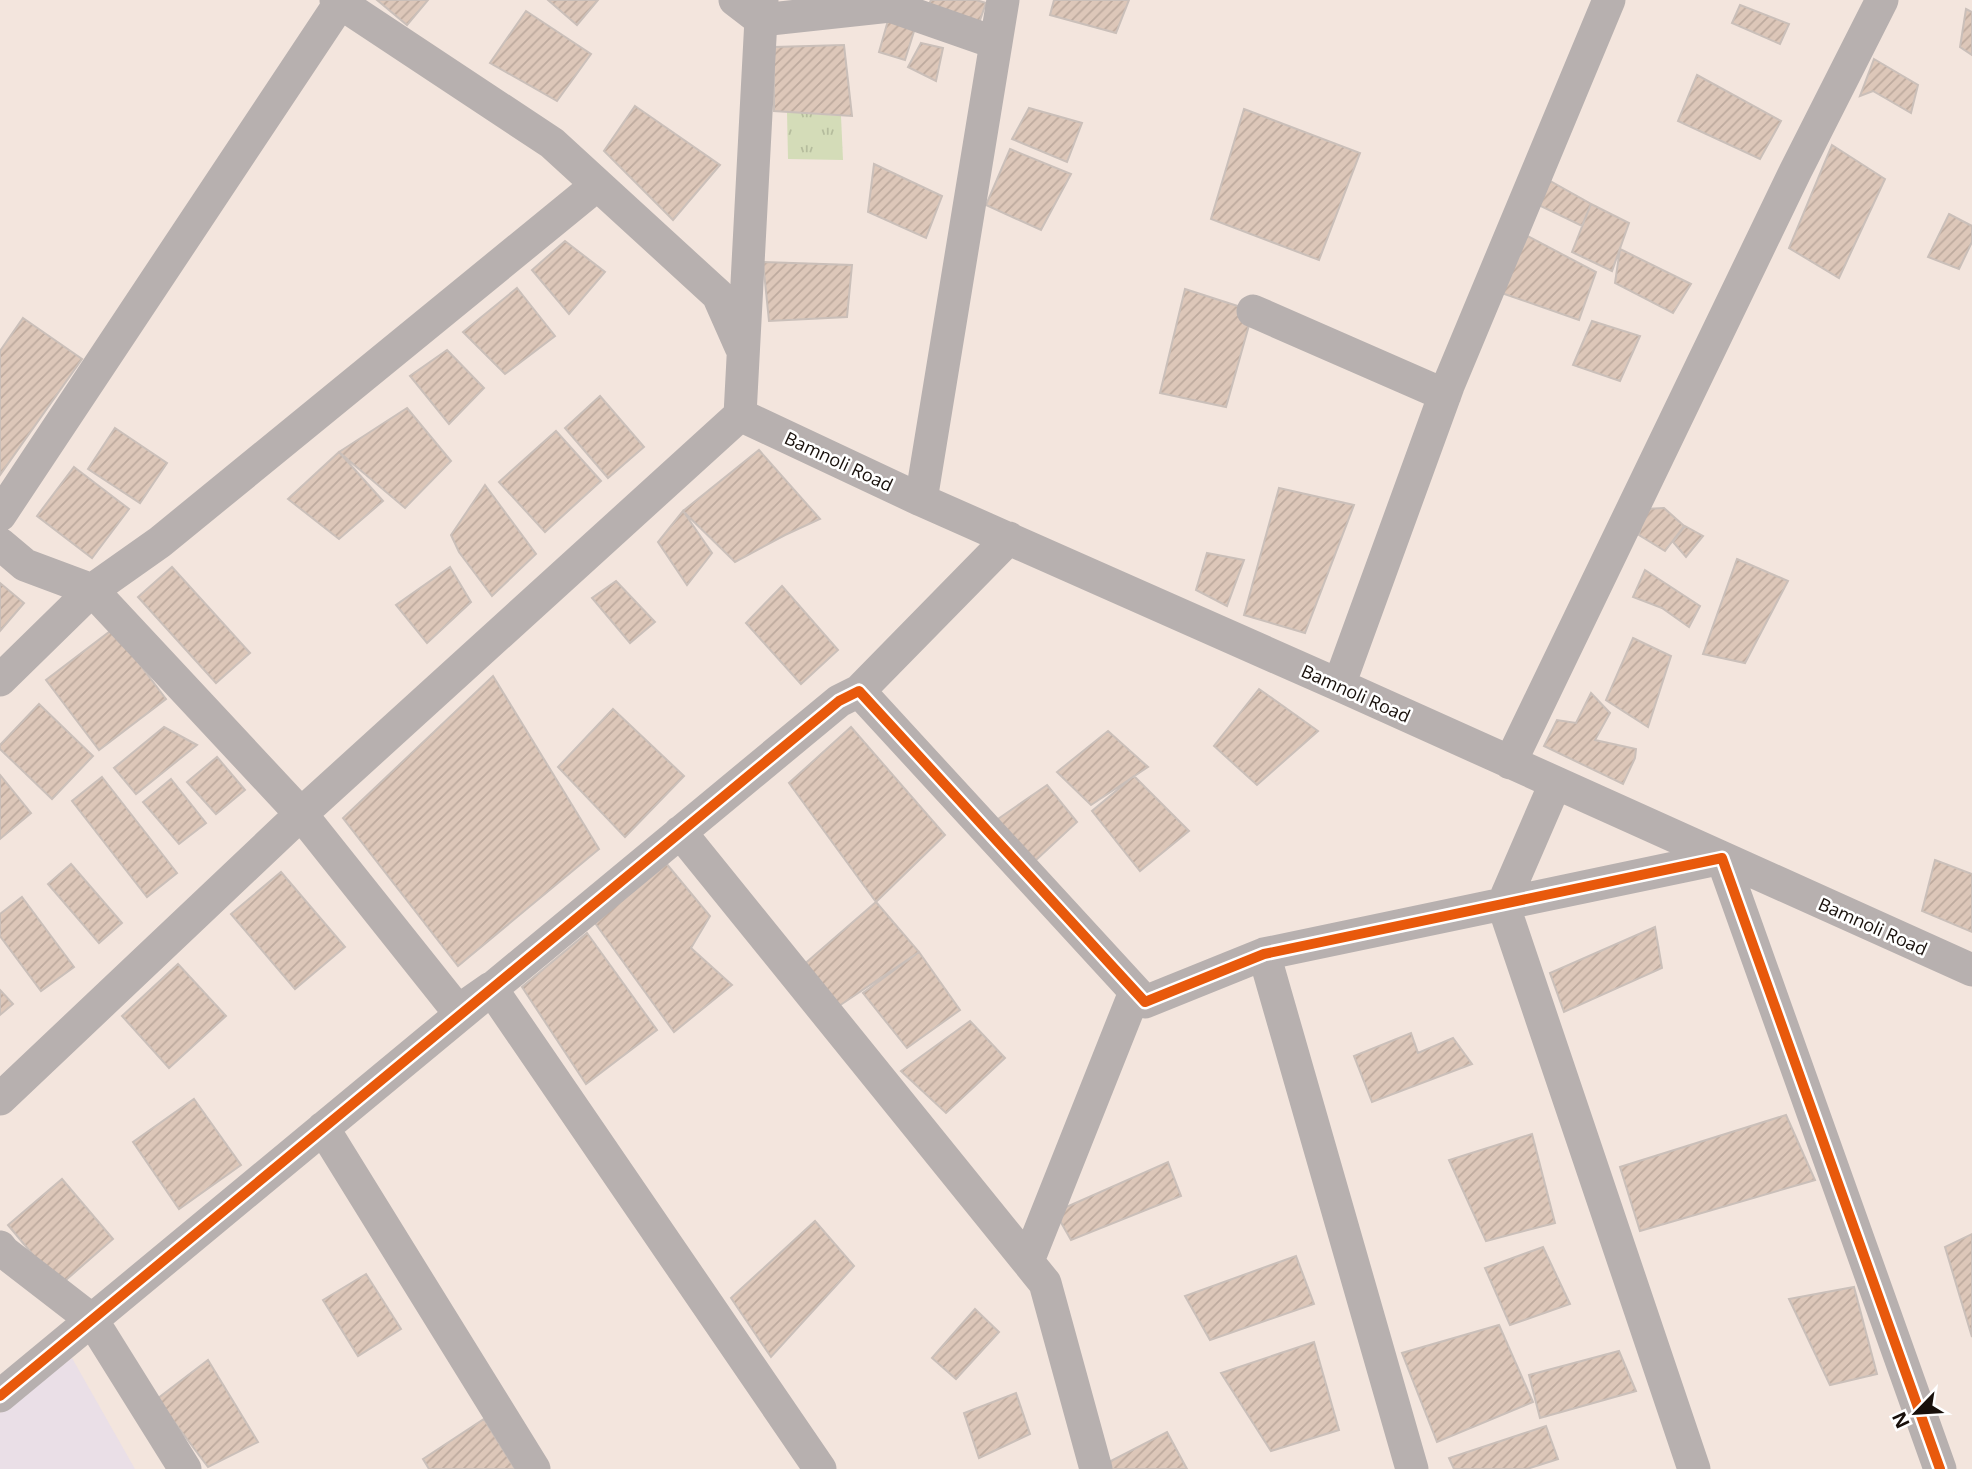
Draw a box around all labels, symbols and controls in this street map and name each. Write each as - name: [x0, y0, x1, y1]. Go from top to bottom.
- street label: Bamnoli Road: [781, 425, 897, 497]
- street label: Bamnoli Road: [1298, 658, 1414, 728]
- street label: Bamnoli Road: [1815, 891, 1931, 961]
- north arrow: [1881, 1378, 1951, 1448]
- text: N: [1886, 1408, 1916, 1433]

